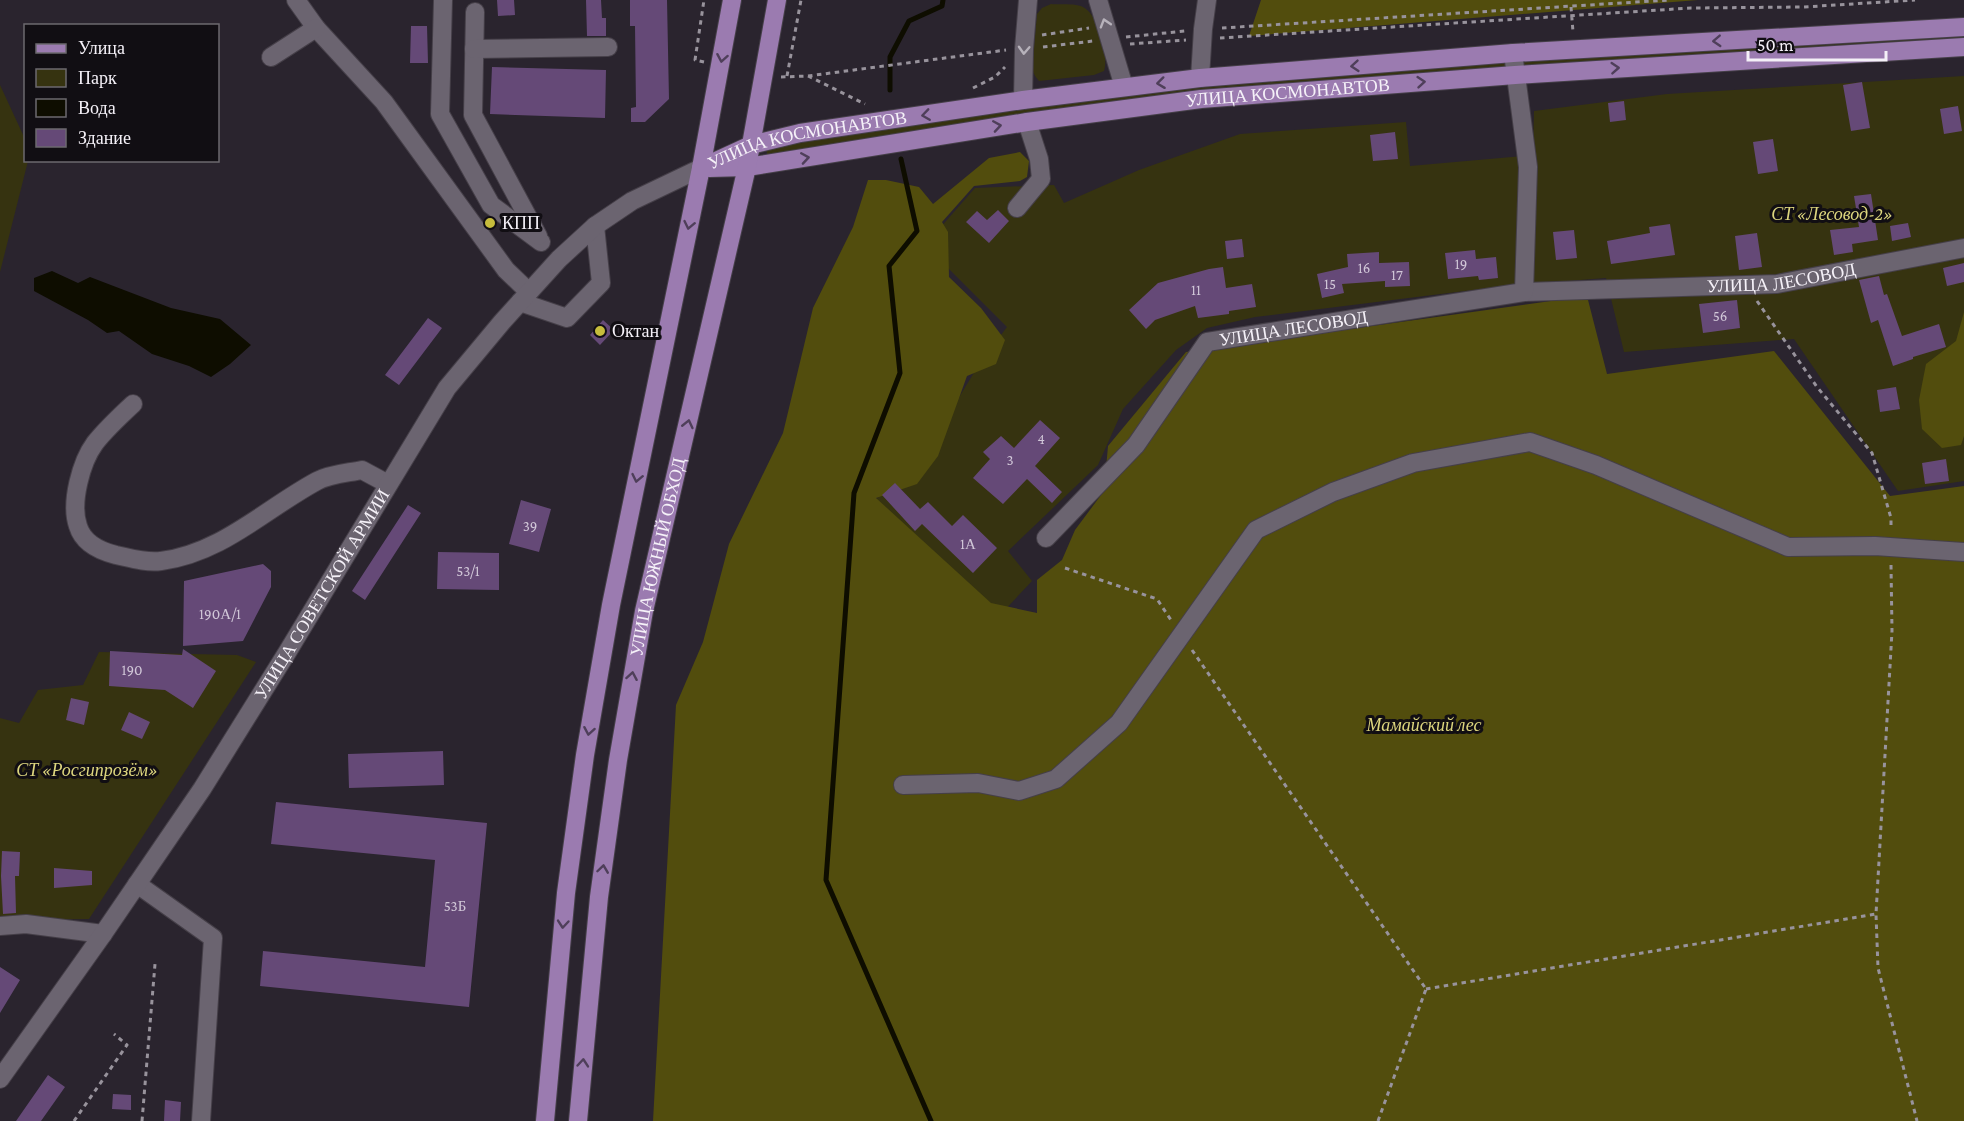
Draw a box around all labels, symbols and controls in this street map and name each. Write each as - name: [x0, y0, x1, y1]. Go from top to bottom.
- one-way arrow: [1100, 18, 1112, 29]
- legend: [24, 24, 219, 162]
- scale bar: [1748, 24, 1886, 62]
- one-way arrow: [1712, 35, 1721, 48]
- text: 50 m: [1757, 35, 1794, 55]
- text: Улица: [78, 38, 125, 58]
- one-way arrow: [1018, 46, 1031, 55]
- one-way arrow: [716, 52, 729, 62]
- one-way arrow: [1350, 59, 1359, 72]
- one-way arrow: [1611, 62, 1620, 75]
- text: Парк: [78, 68, 117, 88]
- street label: УЛИЦА КОСМОНАВТОВ: [1184, 75, 1390, 111]
- one-way arrow: [1156, 76, 1165, 89]
- one-way arrow: [1416, 76, 1425, 89]
- text: Вода: [78, 98, 116, 118]
- street label: УЛИЦА КОСМОНАВТОВ: [705, 107, 908, 173]
- one-way arrow: [921, 108, 930, 120]
- one-way arrow: [993, 121, 1002, 133]
- text: Здание: [78, 128, 131, 148]
- one-way arrow: [800, 152, 810, 164]
- park label: СТ «Лесовод-2»: [1771, 204, 1893, 224]
- place label: КПП: [502, 213, 540, 233]
- marker: КПП: [483, 216, 497, 230]
- one-way arrow: [683, 220, 696, 230]
- house number: 19: [1455, 256, 1467, 272]
- street label: УЛИЦА ЛЕСОВОД: [1707, 259, 1857, 296]
- house number: 16: [1358, 260, 1370, 276]
- house number: 17: [1391, 267, 1403, 283]
- house number: 15: [1324, 276, 1336, 292]
- house number: 11: [1191, 282, 1201, 298]
- street label: УЛИЦА ЛЕСОВОД: [1218, 307, 1369, 350]
- house number: 56: [1713, 308, 1727, 324]
- place label: Октан: [612, 321, 660, 341]
- marker: Октан: [593, 324, 607, 338]
- one-way arrow: [681, 419, 694, 429]
- house number: 4: [1037, 431, 1045, 447]
- house number: 3: [1006, 452, 1014, 468]
- street label: УЛИЦА ЮЖНЫЙ ОБХОД: [626, 456, 689, 658]
- one-way arrow: [631, 472, 644, 482]
- street label: УЛИЦА СОВЕТСКОЙ АРМИИ: [250, 486, 393, 703]
- house number: 39: [523, 518, 537, 534]
- house number: 1А: [960, 536, 976, 552]
- house number: 53/1: [456, 563, 480, 579]
- house number: 190А/1: [199, 606, 241, 622]
- house number: 190: [121, 662, 143, 678]
- one-way arrow: [626, 671, 638, 681]
- park label: Мамайский лес: [1365, 715, 1482, 735]
- one-way arrow: [583, 726, 596, 736]
- park label: СТ «Росгипрозём»: [16, 760, 158, 780]
- one-way arrow: [596, 864, 608, 873]
- house number: 53Б: [444, 898, 466, 914]
- one-way arrow: [557, 920, 570, 929]
- one-way arrow: [576, 1058, 589, 1067]

